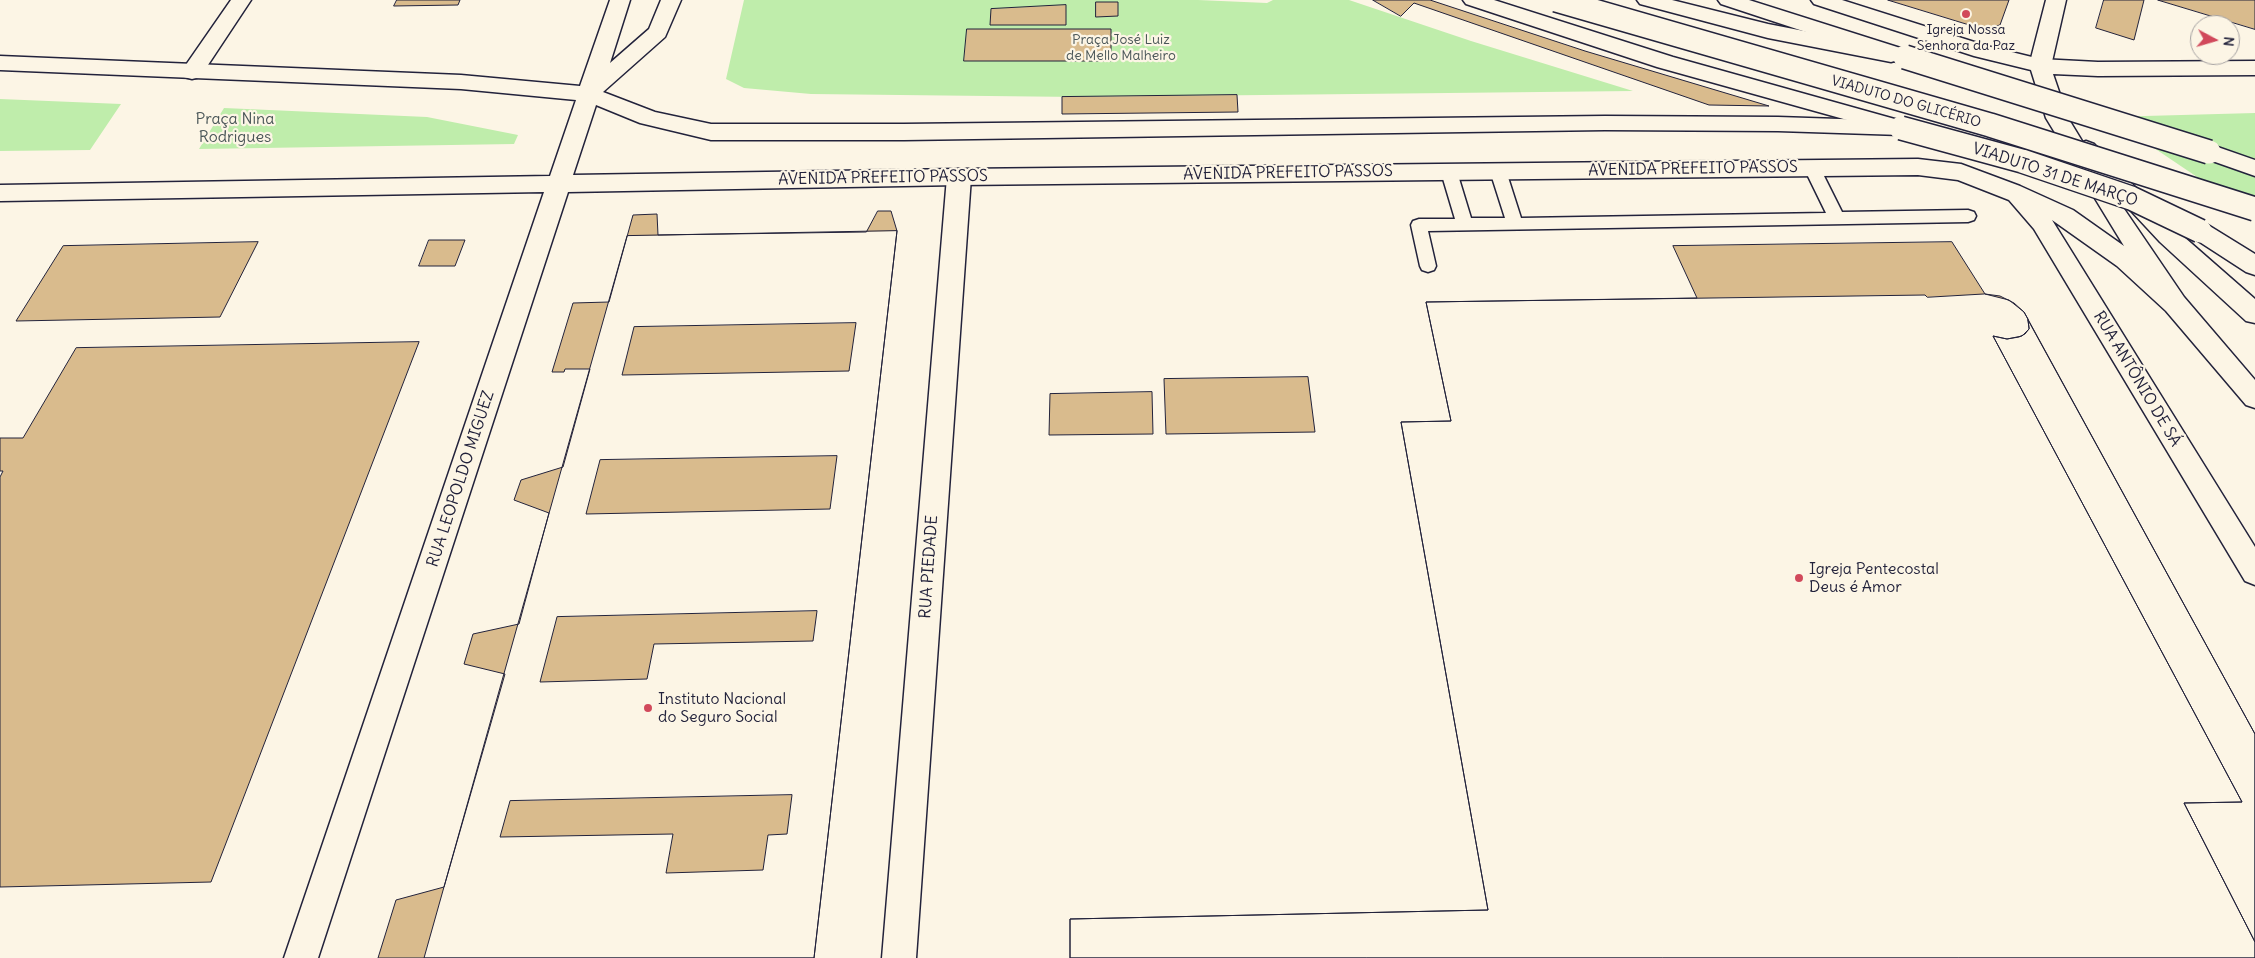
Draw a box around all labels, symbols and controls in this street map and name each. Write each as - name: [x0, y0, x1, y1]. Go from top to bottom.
- marker: Igreja Nossa Senhora da Paz: [1960, 8, 1972, 20]
- north arrow: [2190, 15, 2240, 65]
- place label: Igreja Nossa Senhora da Paz: [1917, 22, 2015, 54]
- park label: Praça José Luiz de Mello Malheiro: [1066, 32, 1176, 64]
- text: N: [2219, 36, 2238, 47]
- street label: VIADUTO DO GLICÉRIO: [1829, 73, 1983, 131]
- park label: Praça Nina Rodrigues: [196, 109, 274, 147]
- street label: VIADUTO 31 DE MARÇO: [1970, 139, 2140, 211]
- street label: AVENIDA PREFEITO PASSOS: [1588, 158, 1798, 180]
- street label: AVENIDA PREFEITO PASSOS: [1183, 162, 1393, 184]
- street label: AVENIDA PREFEITO PASSOS: [778, 167, 988, 189]
- street label: RUA ANTÔNIO DE SÁ: [2089, 308, 2185, 450]
- street label: RUA LEOPOLDO MIGUEZ: [423, 388, 499, 570]
- street label: RUA PIEDADE: [916, 515, 942, 619]
- place label: Igreja Pentecostal Deus é Amor: [1809, 559, 1939, 597]
- marker: Igreja Pentecostal Deus é Amor: [1793, 572, 1805, 584]
- place label: Instituto Nacional do Seguro Social: [658, 689, 786, 727]
- marker: Instituto Nacional do Seguro Social: [642, 702, 654, 714]

